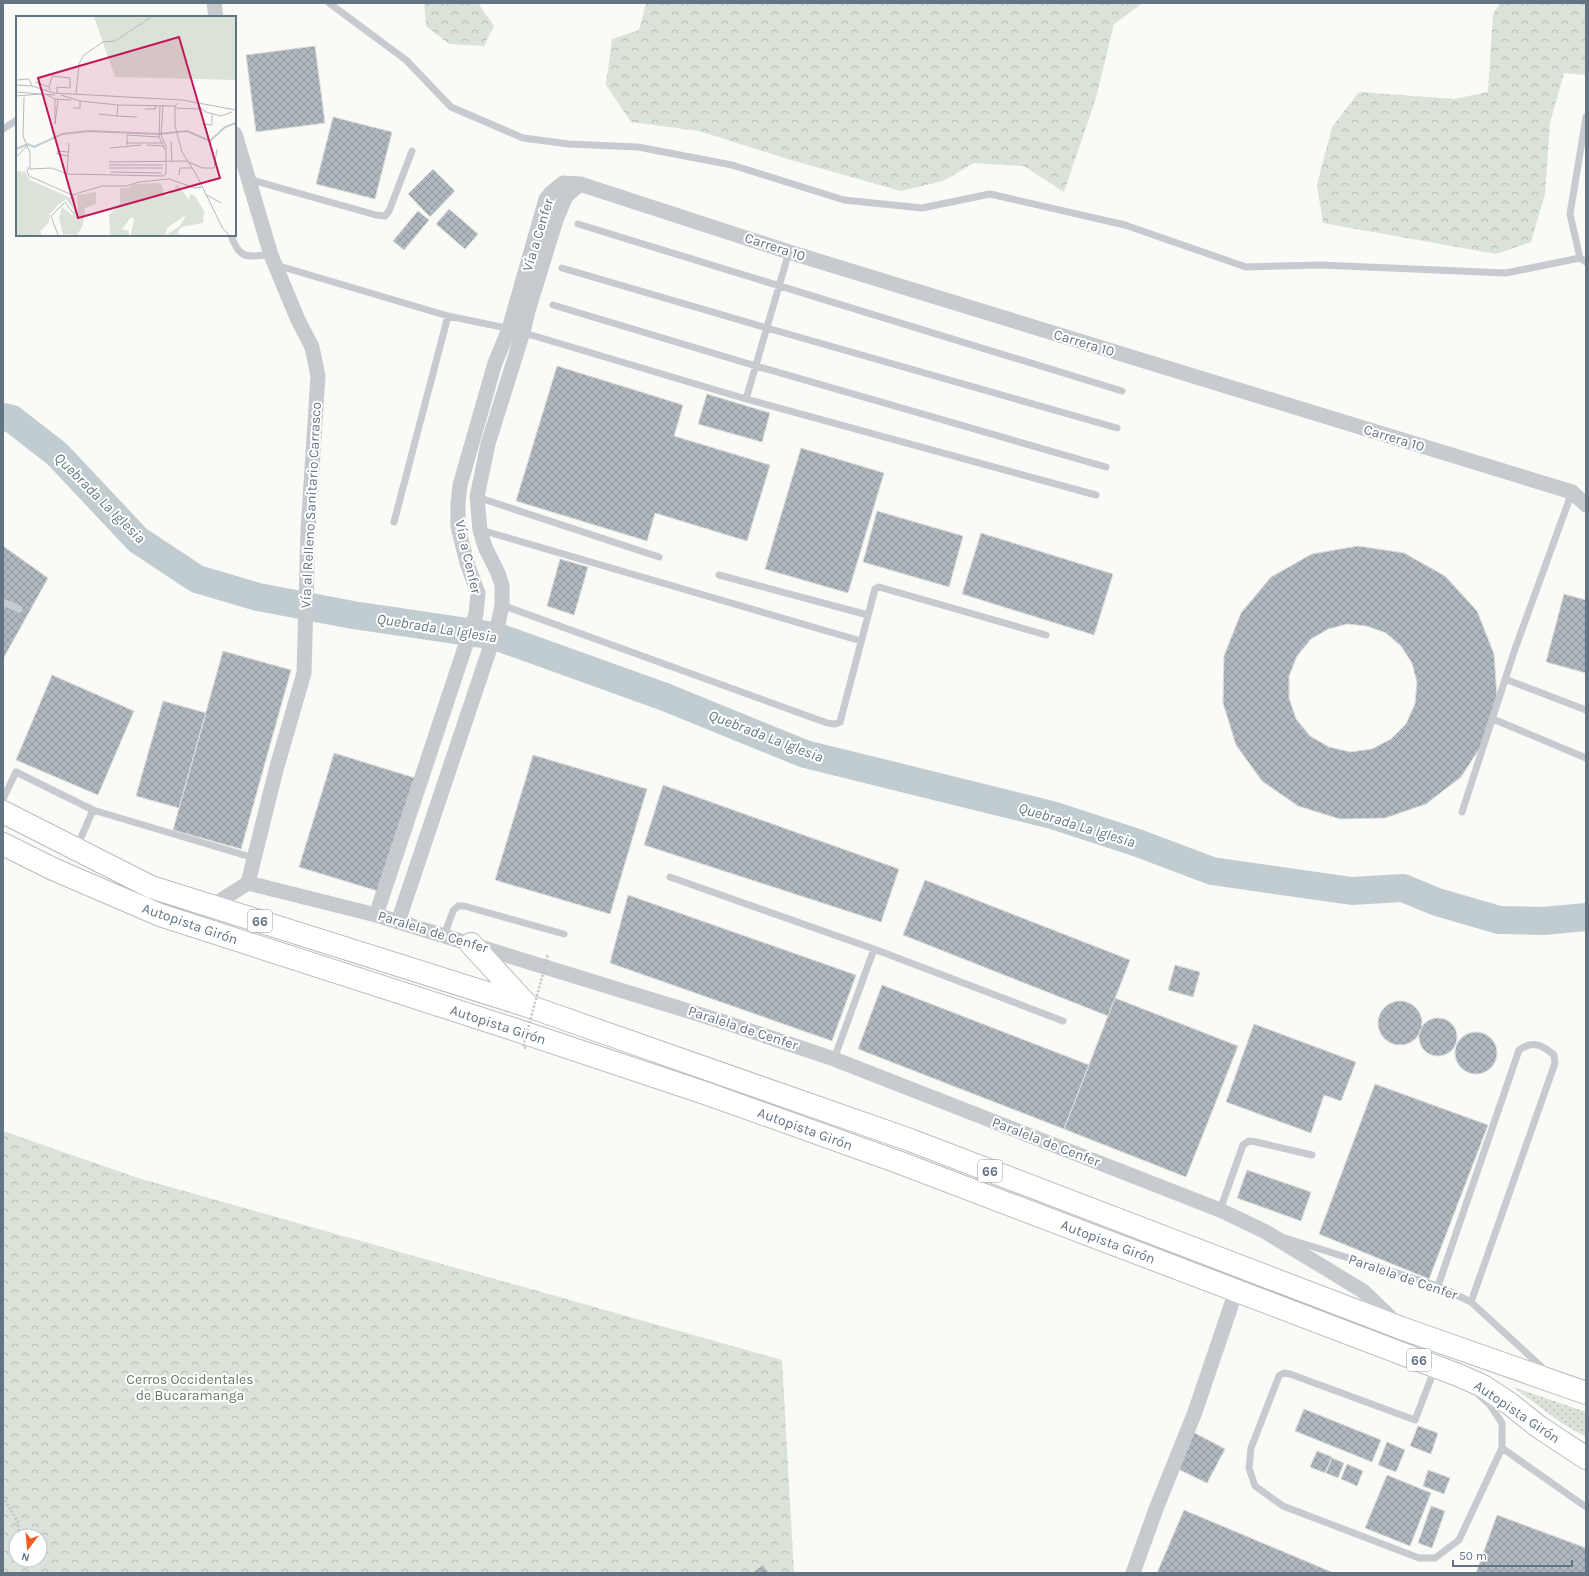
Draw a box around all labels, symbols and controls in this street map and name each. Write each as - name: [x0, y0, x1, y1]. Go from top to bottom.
- inset map: [16, 16, 236, 236]
- street label: Vía a Cenfer: [519, 196, 557, 274]
- street label: Carrera 10: [743, 229, 807, 265]
- street label: Carrera 10: [1052, 326, 1116, 360]
- street label: Vía al Relleno Sanitario Carrasco: [297, 401, 325, 609]
- street label: Carrera 10: [1362, 421, 1426, 455]
- water label: Quebrada La Iglesia: [51, 449, 149, 547]
- street label: Vía a Cenfer: [451, 518, 485, 597]
- water label: Quebrada La Iglesia: [376, 610, 498, 646]
- water label: Quebrada La Iglesia: [706, 706, 826, 766]
- water label: Quebrada La Iglesia: [1016, 799, 1138, 851]
- street label: Autopista Girón: [140, 900, 240, 948]
- street label: Paralela de Cenfer: [376, 907, 491, 957]
- road number: 66: [248, 910, 272, 932]
- street label: Autopista Girón: [448, 1001, 548, 1049]
- street label: Paralela de Cenfer: [686, 1002, 801, 1054]
- street label: Autopista Girón: [755, 1104, 855, 1154]
- street label: Paralela de Cenfer: [990, 1114, 1103, 1171]
- road number: 66: [978, 1160, 1002, 1182]
- street label: Autopista Girón: [1058, 1216, 1158, 1268]
- street label: Paralela de Cenfer: [1346, 1250, 1461, 1304]
- road number: 66: [1407, 1349, 1431, 1371]
- park label: Cerros Occidentales de Bucaramanga: [126, 1371, 254, 1404]
- street label: Autopista Girón: [1471, 1377, 1563, 1447]
- north arrow: [8, 1528, 48, 1568]
- scale bar: [1453, 1542, 1572, 1568]
- text: 50 m: [1459, 1549, 1487, 1563]
- text: N: [20, 1550, 31, 1564]

